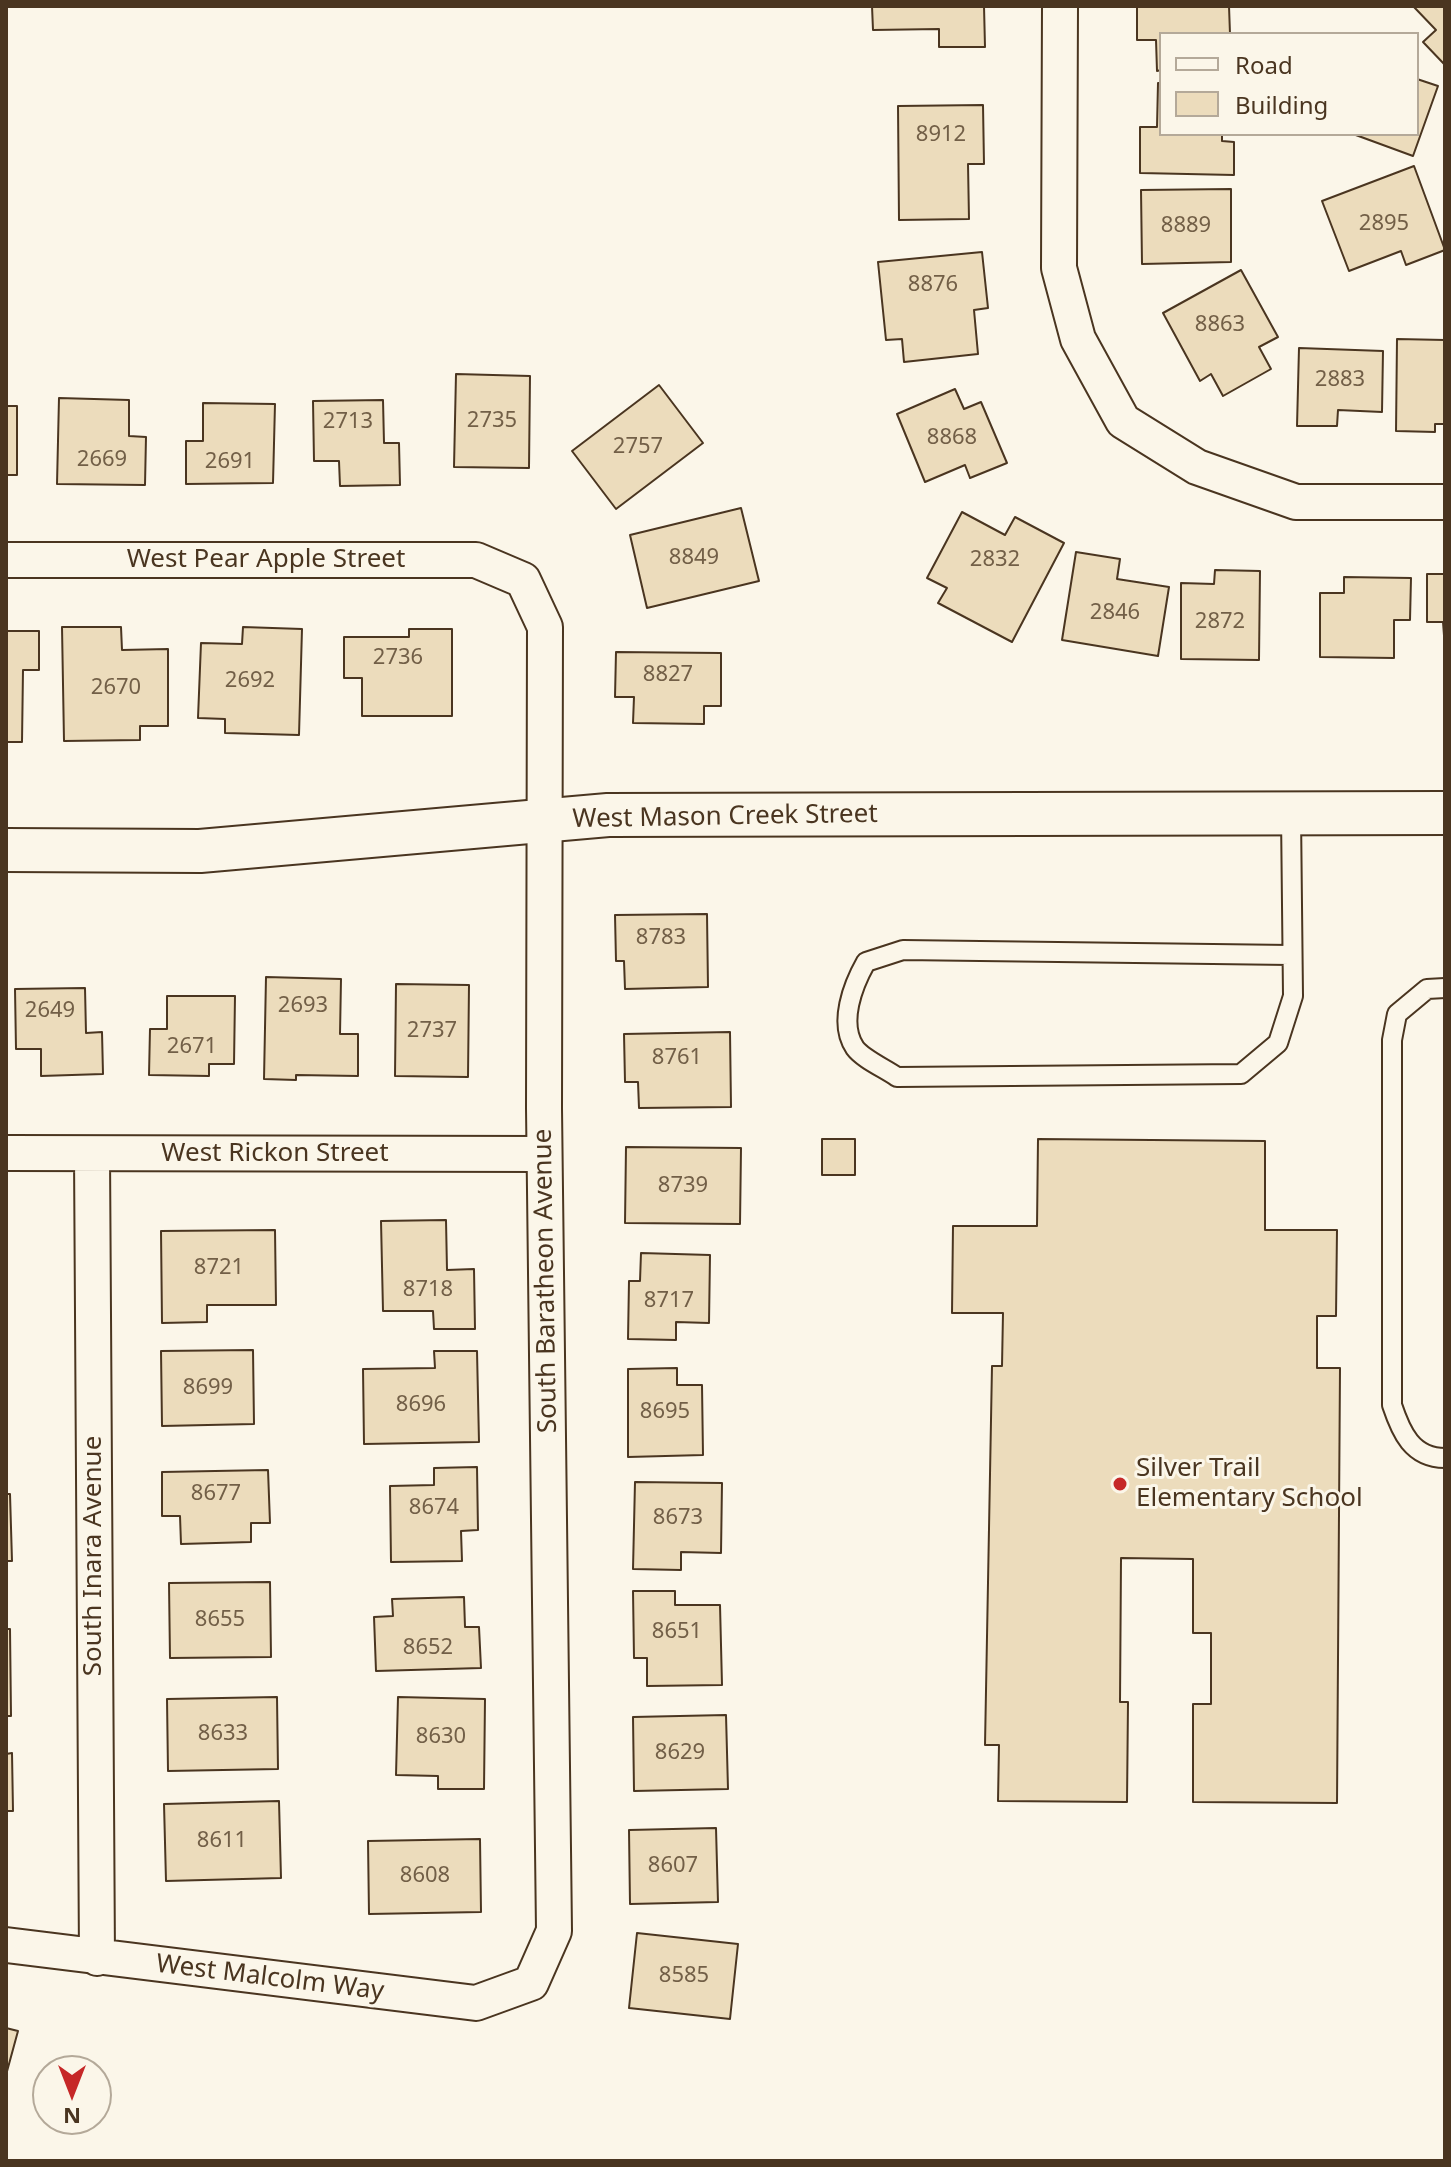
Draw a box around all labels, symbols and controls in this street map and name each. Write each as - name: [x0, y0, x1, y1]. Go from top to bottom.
- legend: [1159, 32, 1419, 136]
- text: Road: [1235, 48, 1293, 81]
- text: Building: [1235, 88, 1328, 121]
- house number: 8912: [916, 122, 966, 148]
- house number: 2895: [1359, 211, 1409, 237]
- house number: 8889: [1161, 213, 1211, 239]
- house number: 8876: [908, 272, 958, 298]
- house number: 8863: [1195, 312, 1245, 338]
- house number: 2883: [1315, 367, 1365, 393]
- house number: 2735: [467, 408, 517, 434]
- house number: 2713: [323, 409, 373, 435]
- house number: 8868: [927, 425, 977, 451]
- house number: 2757: [613, 434, 663, 460]
- house number: 2669: [77, 447, 127, 473]
- house number: 2691: [205, 449, 255, 475]
- street label: West Pear Apple Street: [127, 544, 405, 576]
- house number: 8849: [669, 545, 719, 571]
- house number: 2832: [970, 547, 1020, 573]
- house number: 2846: [1090, 600, 1140, 626]
- house number: 2872: [1195, 609, 1245, 635]
- house number: 2736: [373, 645, 423, 671]
- house number: 8827: [643, 662, 693, 688]
- house number: 2692: [225, 668, 275, 694]
- house number: 2670: [91, 675, 141, 701]
- street label: West Mason Creek Street: [572, 799, 878, 835]
- house number: 8783: [636, 925, 686, 951]
- house number: 2693: [278, 993, 328, 1019]
- house number: 2649: [25, 998, 75, 1024]
- house number: 2737: [407, 1018, 457, 1044]
- house number: 2671: [167, 1034, 217, 1060]
- house number: 8761: [652, 1045, 702, 1071]
- street label: South Baratheon Avenue: [528, 1128, 564, 1434]
- street label: West Rickon Street: [161, 1138, 389, 1170]
- house number: 8739: [658, 1173, 708, 1199]
- house number: 8721: [194, 1255, 244, 1281]
- house number: 8718: [403, 1277, 453, 1303]
- house number: 8717: [644, 1288, 694, 1314]
- house number: 8699: [183, 1375, 233, 1401]
- house number: 8696: [396, 1392, 446, 1418]
- house number: 8695: [640, 1399, 690, 1425]
- street label: South Inara Avenue: [78, 1436, 110, 1676]
- place label: Silver Trail Elementary School: [1136, 1453, 1363, 1514]
- marker: Silver Trail Elementary School: [1111, 1475, 1129, 1493]
- house number: 8677: [191, 1481, 241, 1507]
- house number: 8674: [409, 1495, 459, 1521]
- house number: 8673: [653, 1505, 703, 1531]
- house number: 8655: [195, 1607, 245, 1633]
- house number: 8651: [652, 1619, 702, 1645]
- house number: 8652: [403, 1635, 453, 1661]
- house number: 8633: [198, 1721, 248, 1747]
- house number: 8630: [416, 1724, 466, 1750]
- house number: 8629: [655, 1740, 705, 1766]
- house number: 8611: [197, 1828, 247, 1854]
- house number: 8607: [648, 1853, 698, 1879]
- house number: 8608: [400, 1863, 450, 1889]
- street label: West Malcolm Way: [154, 1949, 386, 2007]
- house number: 8585: [659, 1963, 709, 1989]
- north arrow: [32, 2055, 112, 2135]
- text: N: [63, 2102, 81, 2132]

